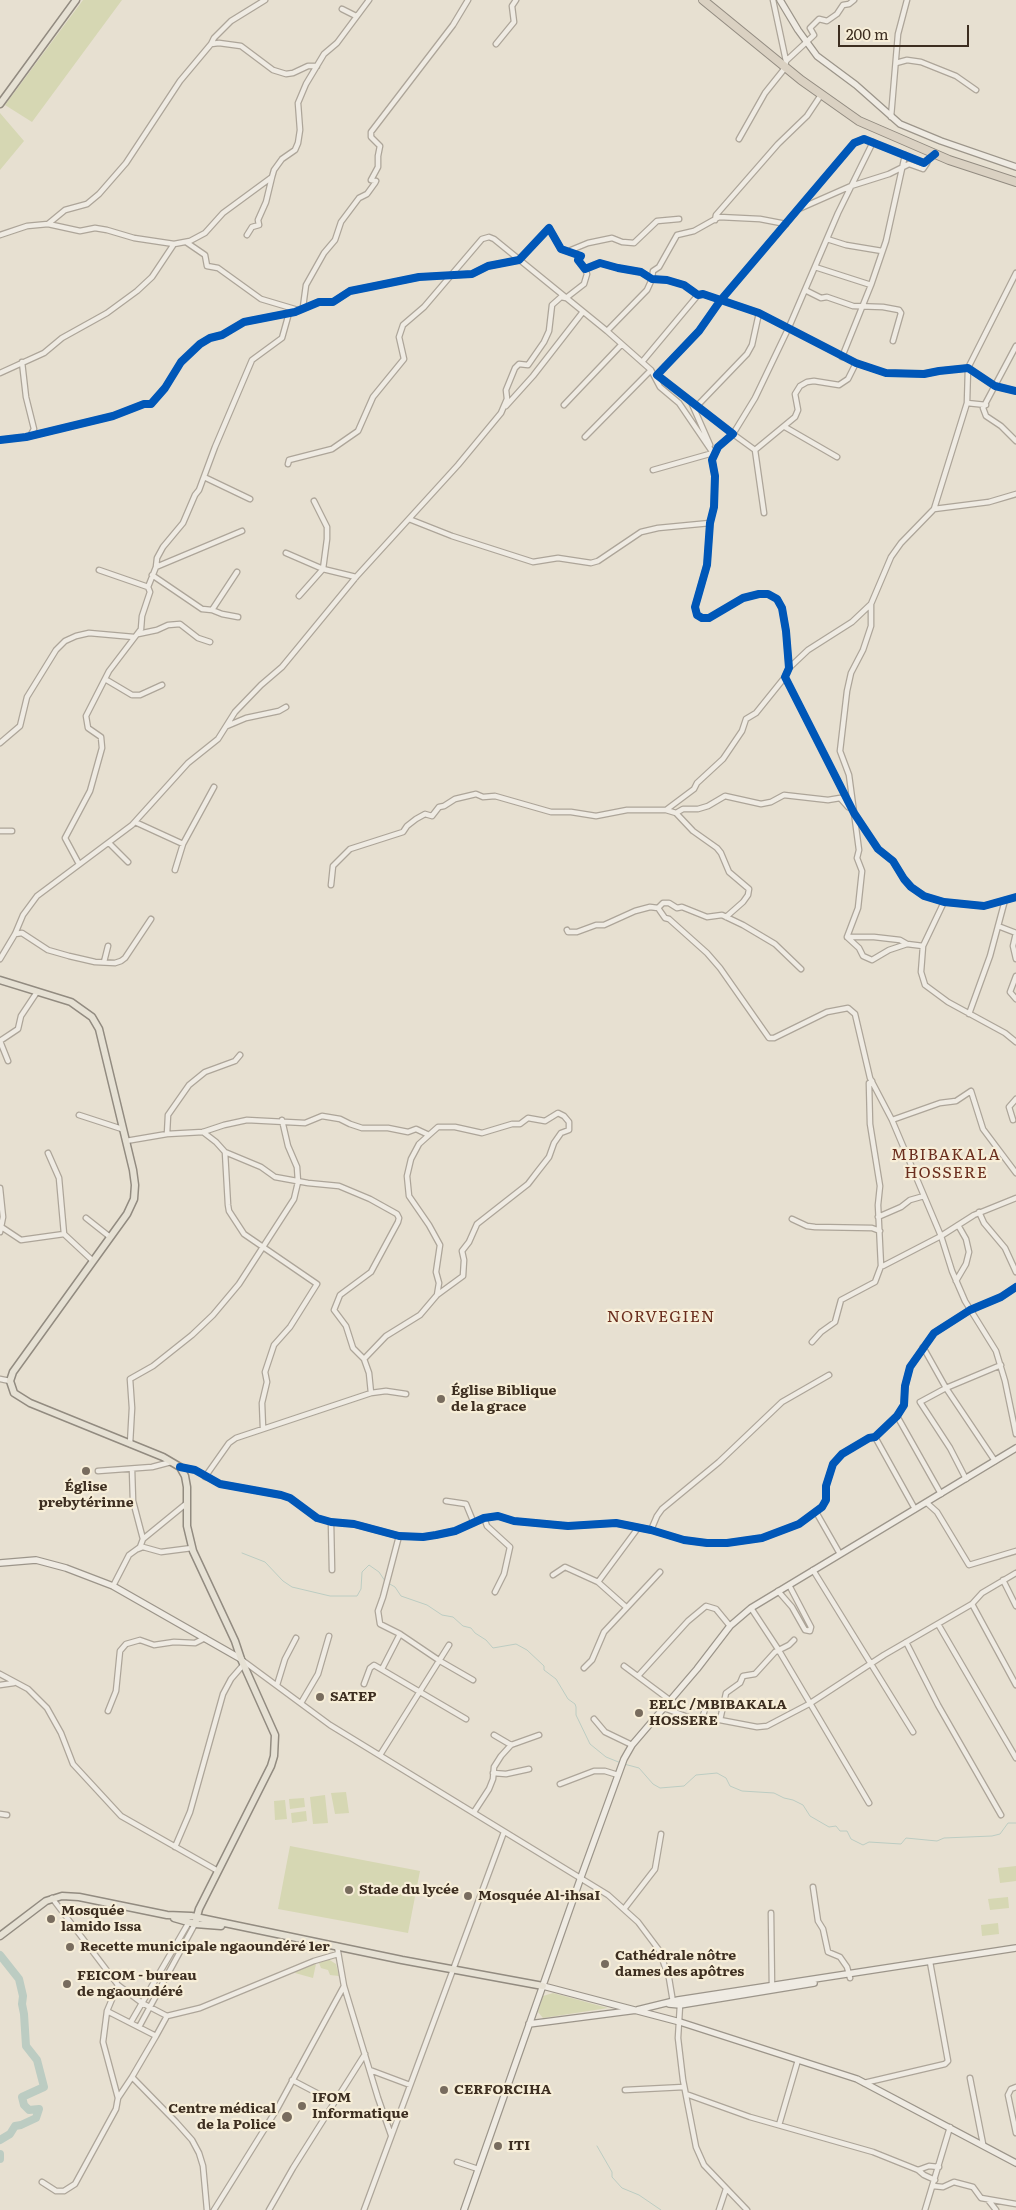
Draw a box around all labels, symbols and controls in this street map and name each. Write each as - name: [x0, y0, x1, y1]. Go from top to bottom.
- scale bar: [841, 15, 972, 47]
- text: 200 m: [846, 22, 889, 45]
- district label: MBIBAKALA HOSSERE: [890, 1145, 1002, 1183]
- district label: NORVEGIEN: [606, 1307, 716, 1327]
- place label: Église Biblique de la grace: [451, 1383, 556, 1415]
- marker: Église Biblique de la grace: [435, 1393, 447, 1405]
- marker: Église prebytérinne: [80, 1465, 92, 1477]
- place label: Église prebytérinne: [38, 1479, 134, 1511]
- place label: SATEP: [330, 1689, 376, 1705]
- marker: SATEP: [314, 1691, 326, 1703]
- place label: EELC /MBIBAKALA HOSSERE: [649, 1697, 787, 1730]
- marker: EELC /MBIBAKALA HOSSERE: [633, 1707, 645, 1719]
- place label: Stade du lycée: [359, 1882, 459, 1898]
- marker: Stade du lycée: [343, 1884, 355, 1896]
- place label: Mosquée Al-ihsaI: [478, 1888, 600, 1904]
- marker: Mosquée Al-ihsaI: [462, 1890, 474, 1902]
- place label: Mosquée lamido Issa: [61, 1903, 142, 1935]
- marker: Mosquée lamido Issa: [45, 1913, 57, 1925]
- place label: Recette municipale ngaoundéré 1er: [80, 1939, 330, 1955]
- marker: Recette municipale ngaoundéré 1er: [64, 1941, 76, 1953]
- place label: Cathédrale nôtre dames des apôtres: [615, 1948, 744, 1980]
- marker: Cathédrale nôtre dames des apôtres: [599, 1958, 611, 1970]
- place label: FEICOM - bureau de ngaoundéré: [77, 1968, 197, 2000]
- marker: FEICOM - bureau de ngaoundéré: [61, 1978, 73, 1990]
- place label: CERFORCIHA: [454, 2082, 551, 2098]
- marker: CERFORCIHA: [438, 2084, 450, 2096]
- place label: IFOM Informatique: [312, 2090, 409, 2122]
- marker: IFOM Informatique: [296, 2100, 308, 2112]
- place label: Centre médical de la Police: [168, 2101, 276, 2134]
- marker: Centre médical de la Police: [280, 2110, 294, 2124]
- place label: ITI: [508, 2138, 530, 2154]
- marker: ITI: [492, 2140, 504, 2152]

